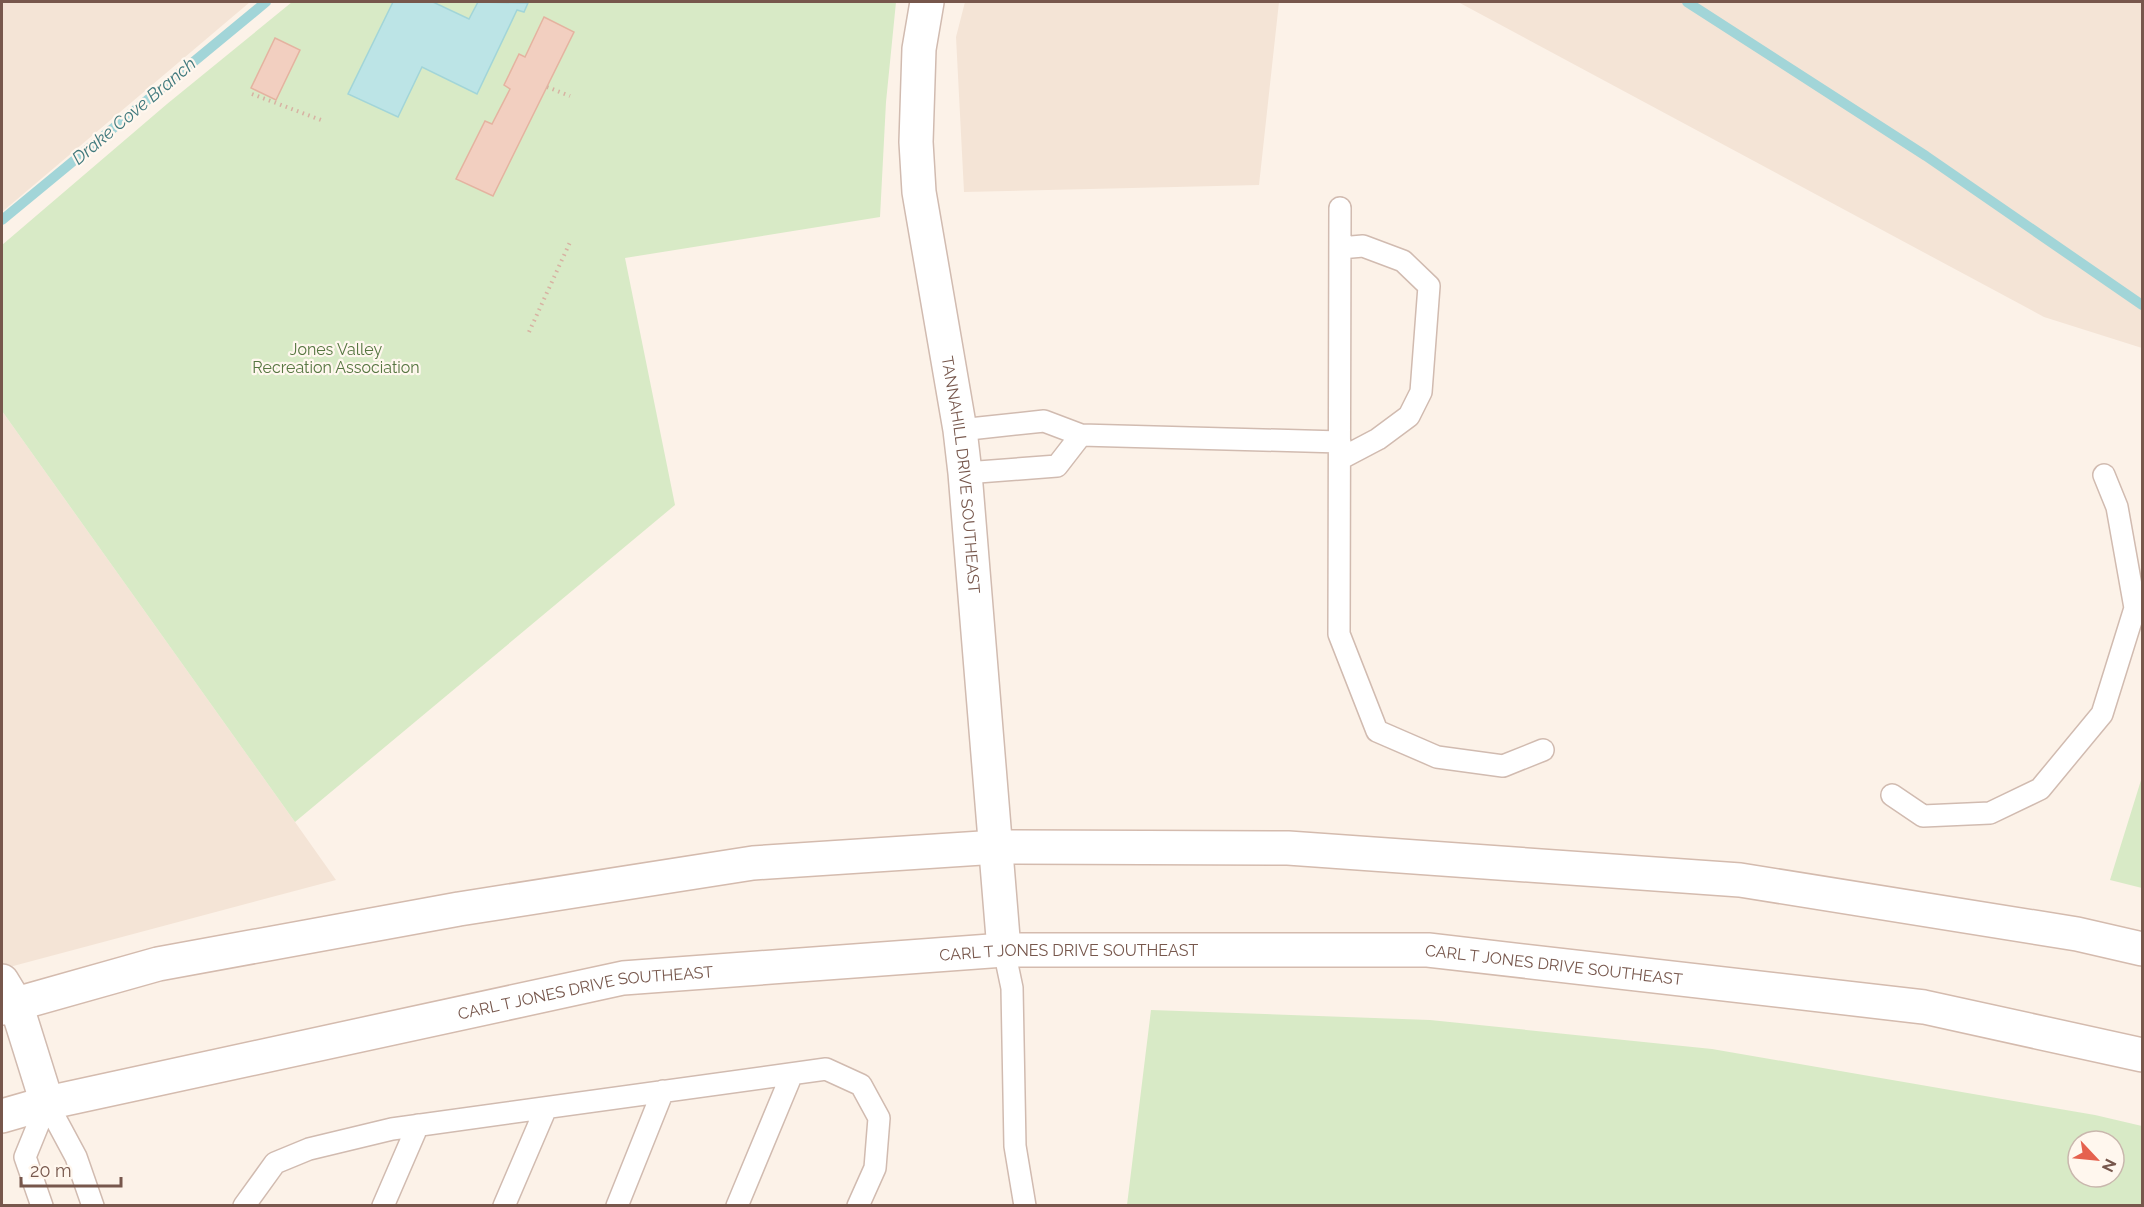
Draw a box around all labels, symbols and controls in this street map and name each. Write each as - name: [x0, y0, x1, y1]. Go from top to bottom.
- water label: Drake Cove Branch: [67, 53, 200, 169]
- park label: Jones Valley Recreation Association: [252, 340, 420, 377]
- street label: TANNAHILL DRIVE SOUTHEAST: [937, 355, 984, 595]
- street label: CARL T JONES DRIVE SOUTHEAST: [939, 941, 1198, 965]
- street label: CARL T JONES DRIVE SOUTHEAST: [1424, 941, 1684, 989]
- street label: CARL T JONES DRIVE SOUTHEAST: [456, 962, 714, 1024]
- north arrow: [2066, 1129, 2126, 1189]
- scale bar: [21, 1150, 122, 1188]
- text: N: [2098, 1156, 2120, 1175]
- text: 20 m: [30, 1160, 72, 1181]

